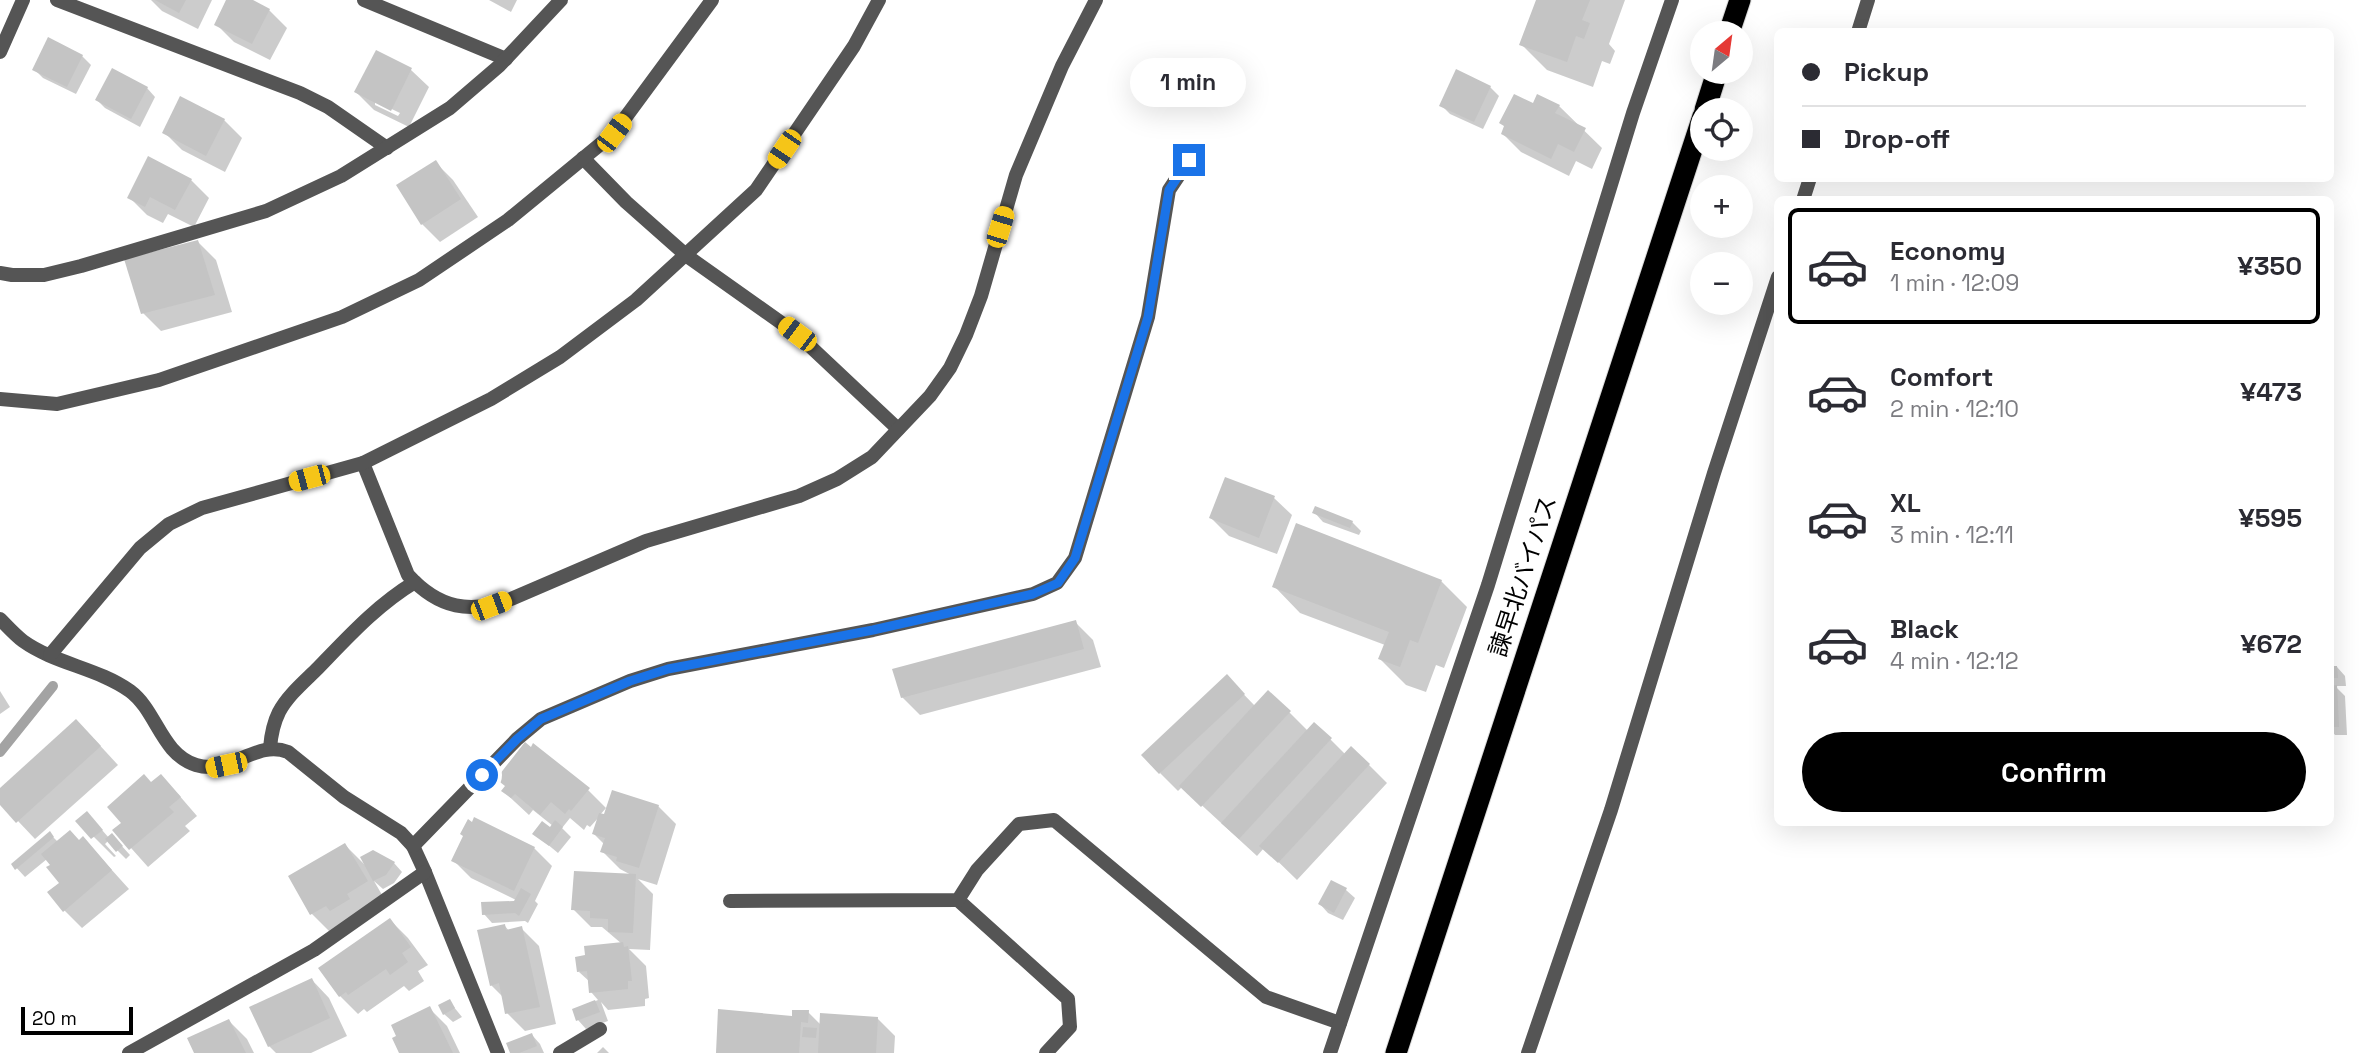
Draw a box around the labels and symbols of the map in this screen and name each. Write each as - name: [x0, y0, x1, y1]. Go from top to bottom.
- north arrow: [1690, 21, 1754, 84]
- callout: 1 min: [1131, 58, 1247, 108]
- car: [593, 110, 636, 156]
- car: [764, 126, 805, 172]
- route end: [1173, 144, 1205, 176]
- car: [984, 204, 1017, 250]
- car: [774, 313, 821, 355]
- car: [286, 462, 333, 494]
- street label: 諫早北バイパス: [1482, 491, 1563, 660]
- car: [468, 589, 515, 623]
- car: [204, 750, 249, 780]
- route start: [466, 759, 498, 791]
- scale bar: [21, 1004, 133, 1036]

